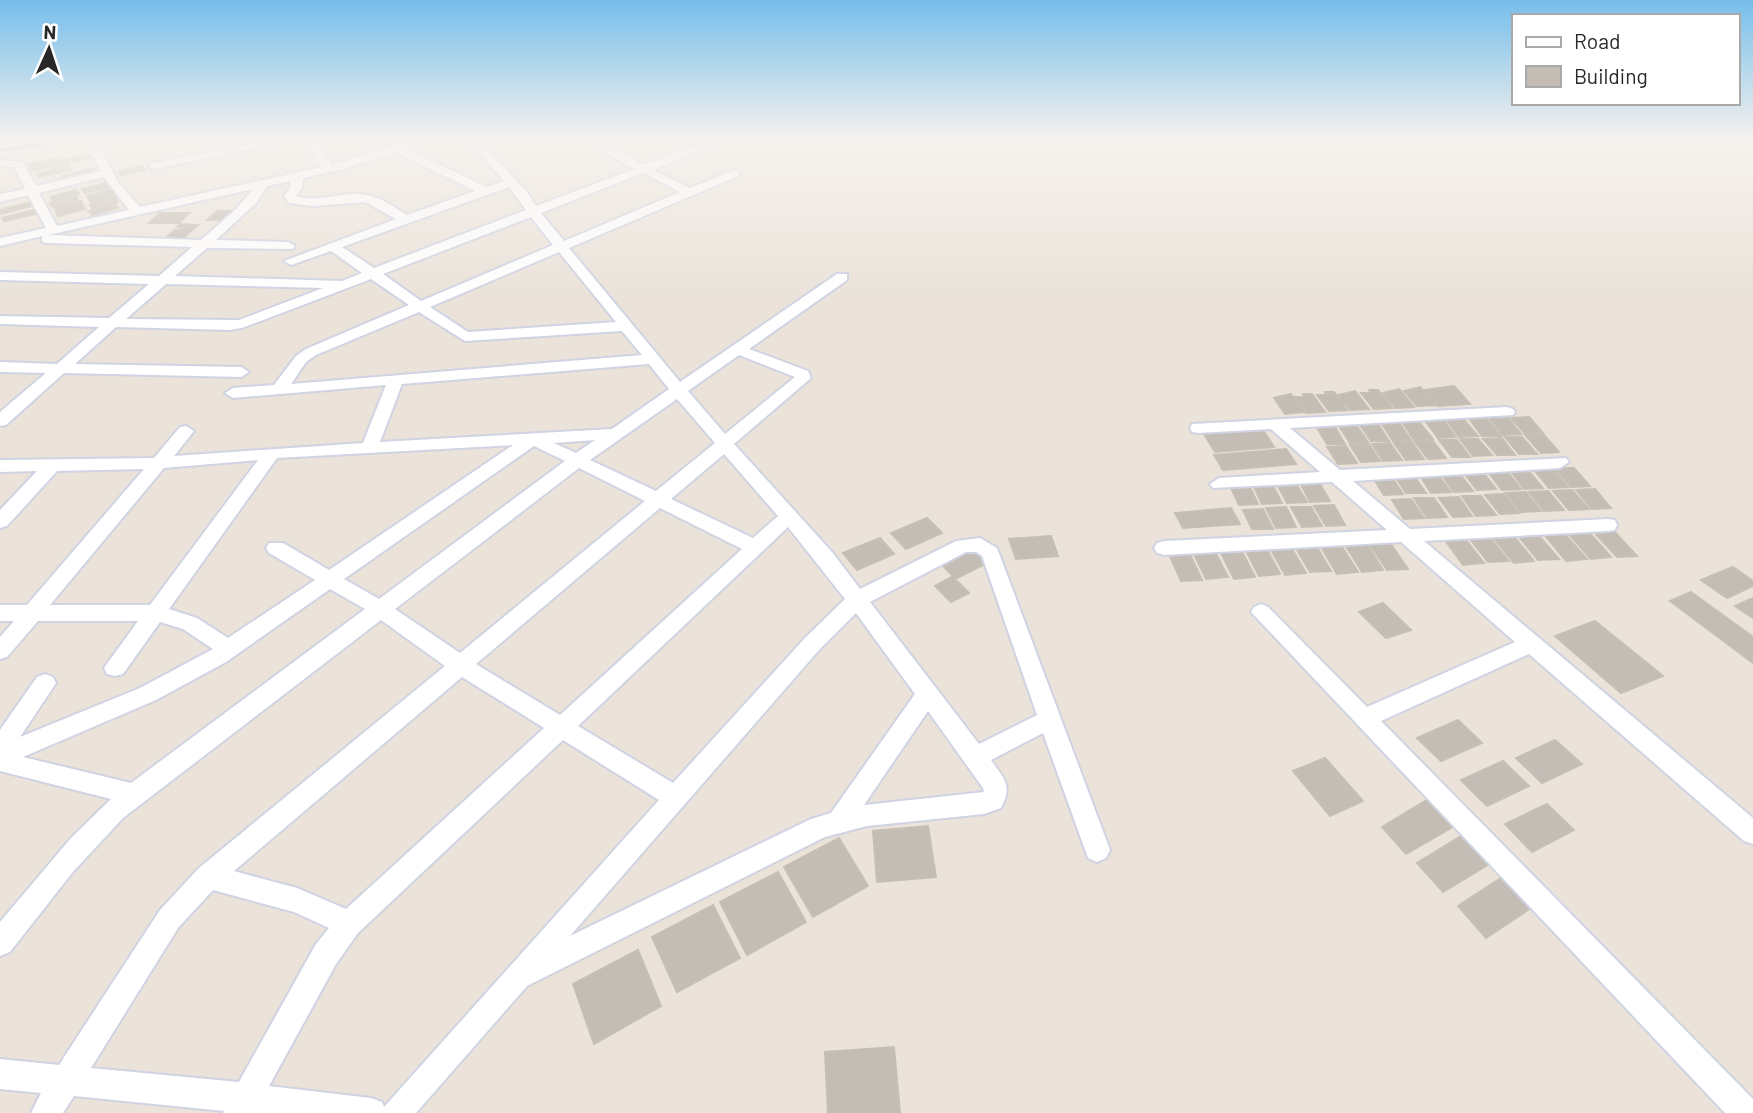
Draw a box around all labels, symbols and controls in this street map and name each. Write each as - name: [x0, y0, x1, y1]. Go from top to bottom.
- north arrow: [14, 14, 84, 84]
- legend: [1512, 14, 1739, 105]
- text: N: [43, 20, 57, 43]
- text: Road: [1574, 28, 1620, 53]
- text: Building: [1574, 63, 1648, 88]

